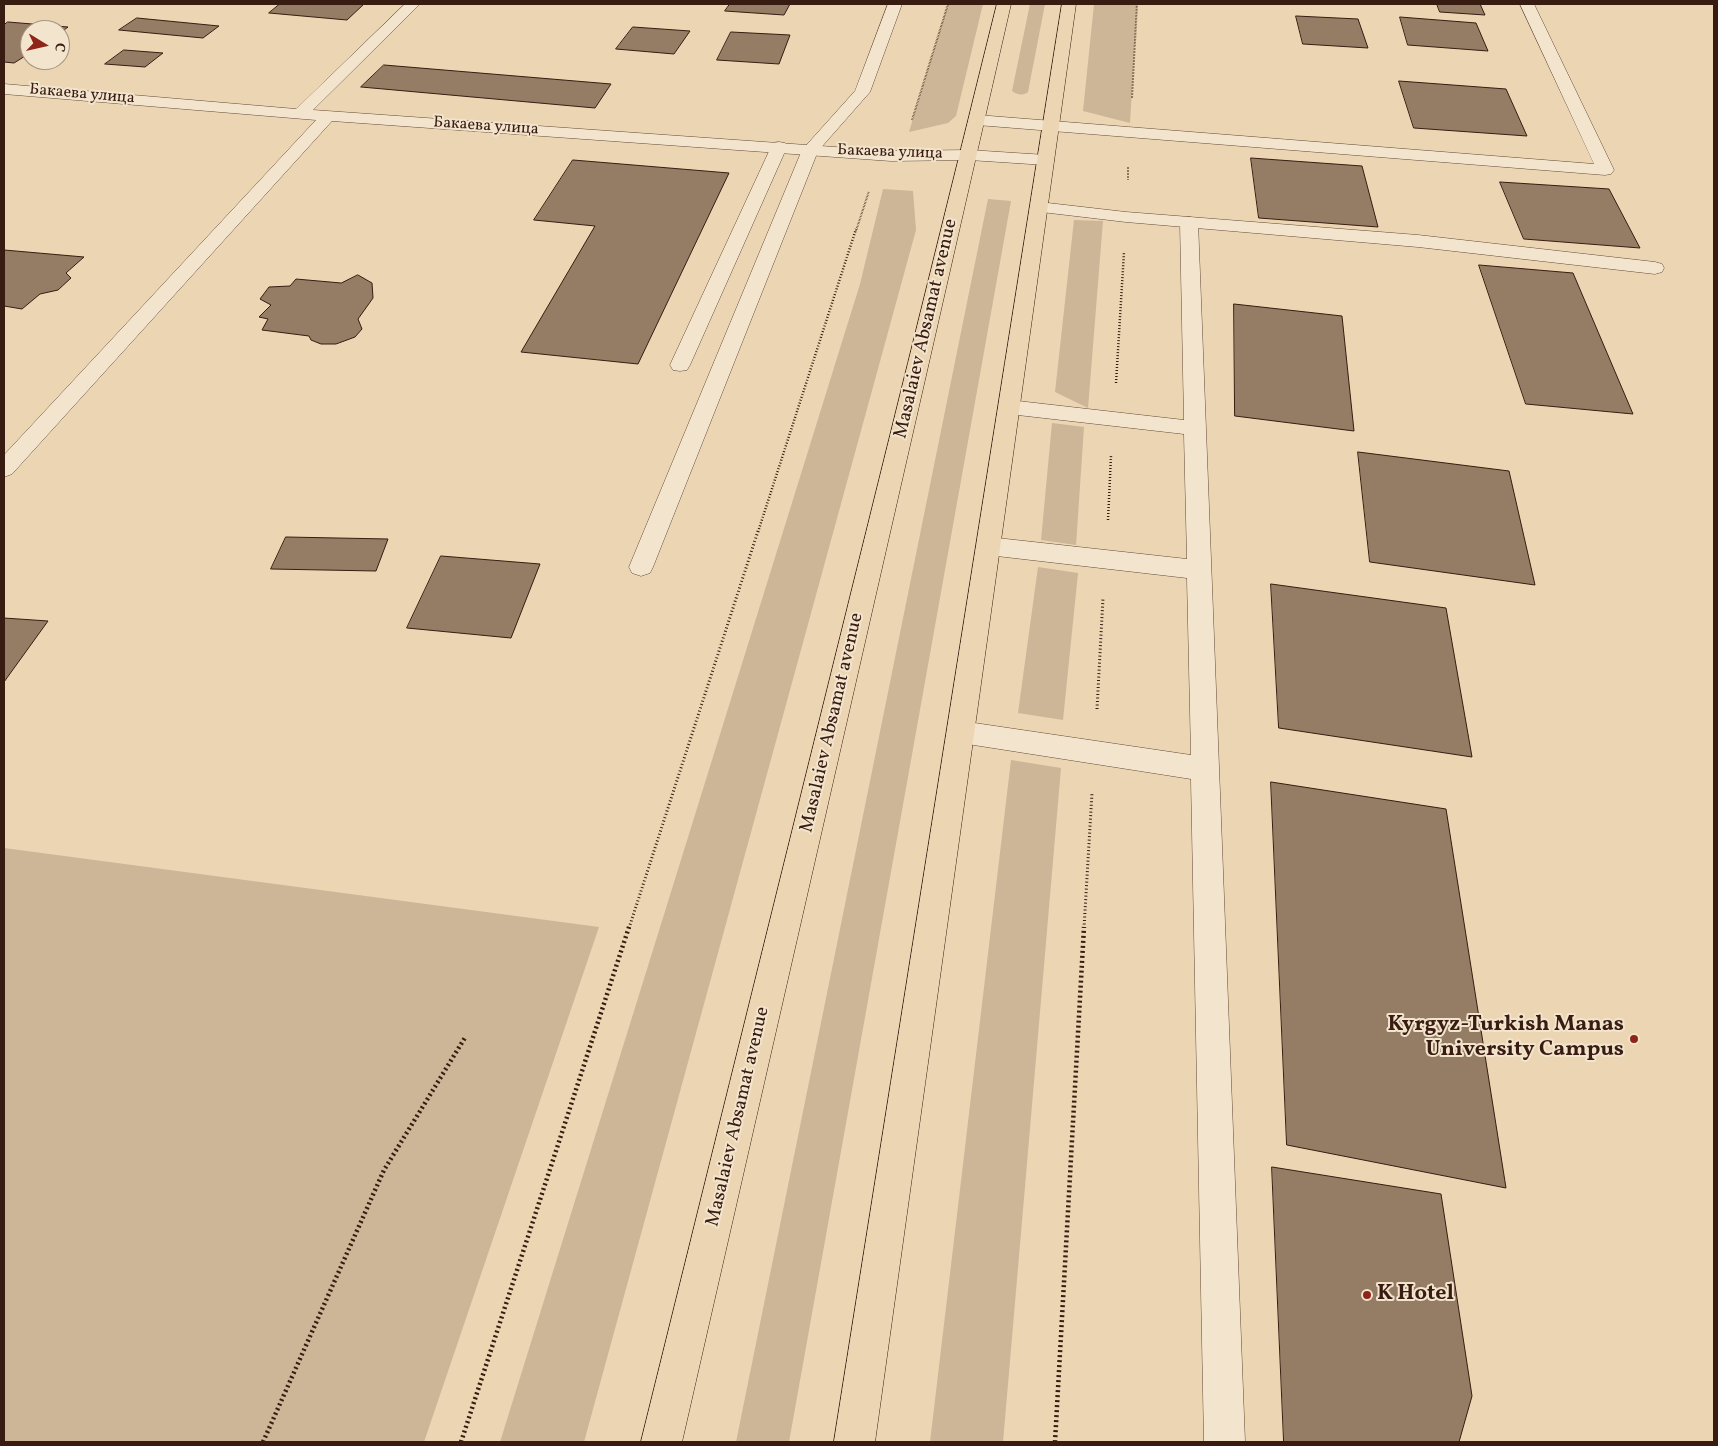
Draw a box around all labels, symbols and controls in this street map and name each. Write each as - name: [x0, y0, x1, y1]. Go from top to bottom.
- north arrow: [20, 20, 70, 70]
- text: С: [49, 41, 69, 53]
- street label: Бакаева улица: [29, 81, 135, 109]
- street label: Бакаева улица: [433, 114, 539, 140]
- street label: Бакаева улица: [837, 142, 943, 164]
- street label: Masalaiev Absamat avenue: [891, 217, 963, 441]
- street label: Masalaiev Absamat avenue: [797, 611, 869, 835]
- street label: Masalaiev Absamat avenue: [703, 1005, 775, 1229]
- place label: Kyrgyz-Turkish Manas University Campus: [1387, 1013, 1624, 1064]
- marker: Kyrgyz-Turkish Manas University Campus: [1628, 1033, 1640, 1045]
- place label: K Hotel: [1377, 1282, 1454, 1308]
- marker: K Hotel: [1361, 1289, 1373, 1301]

